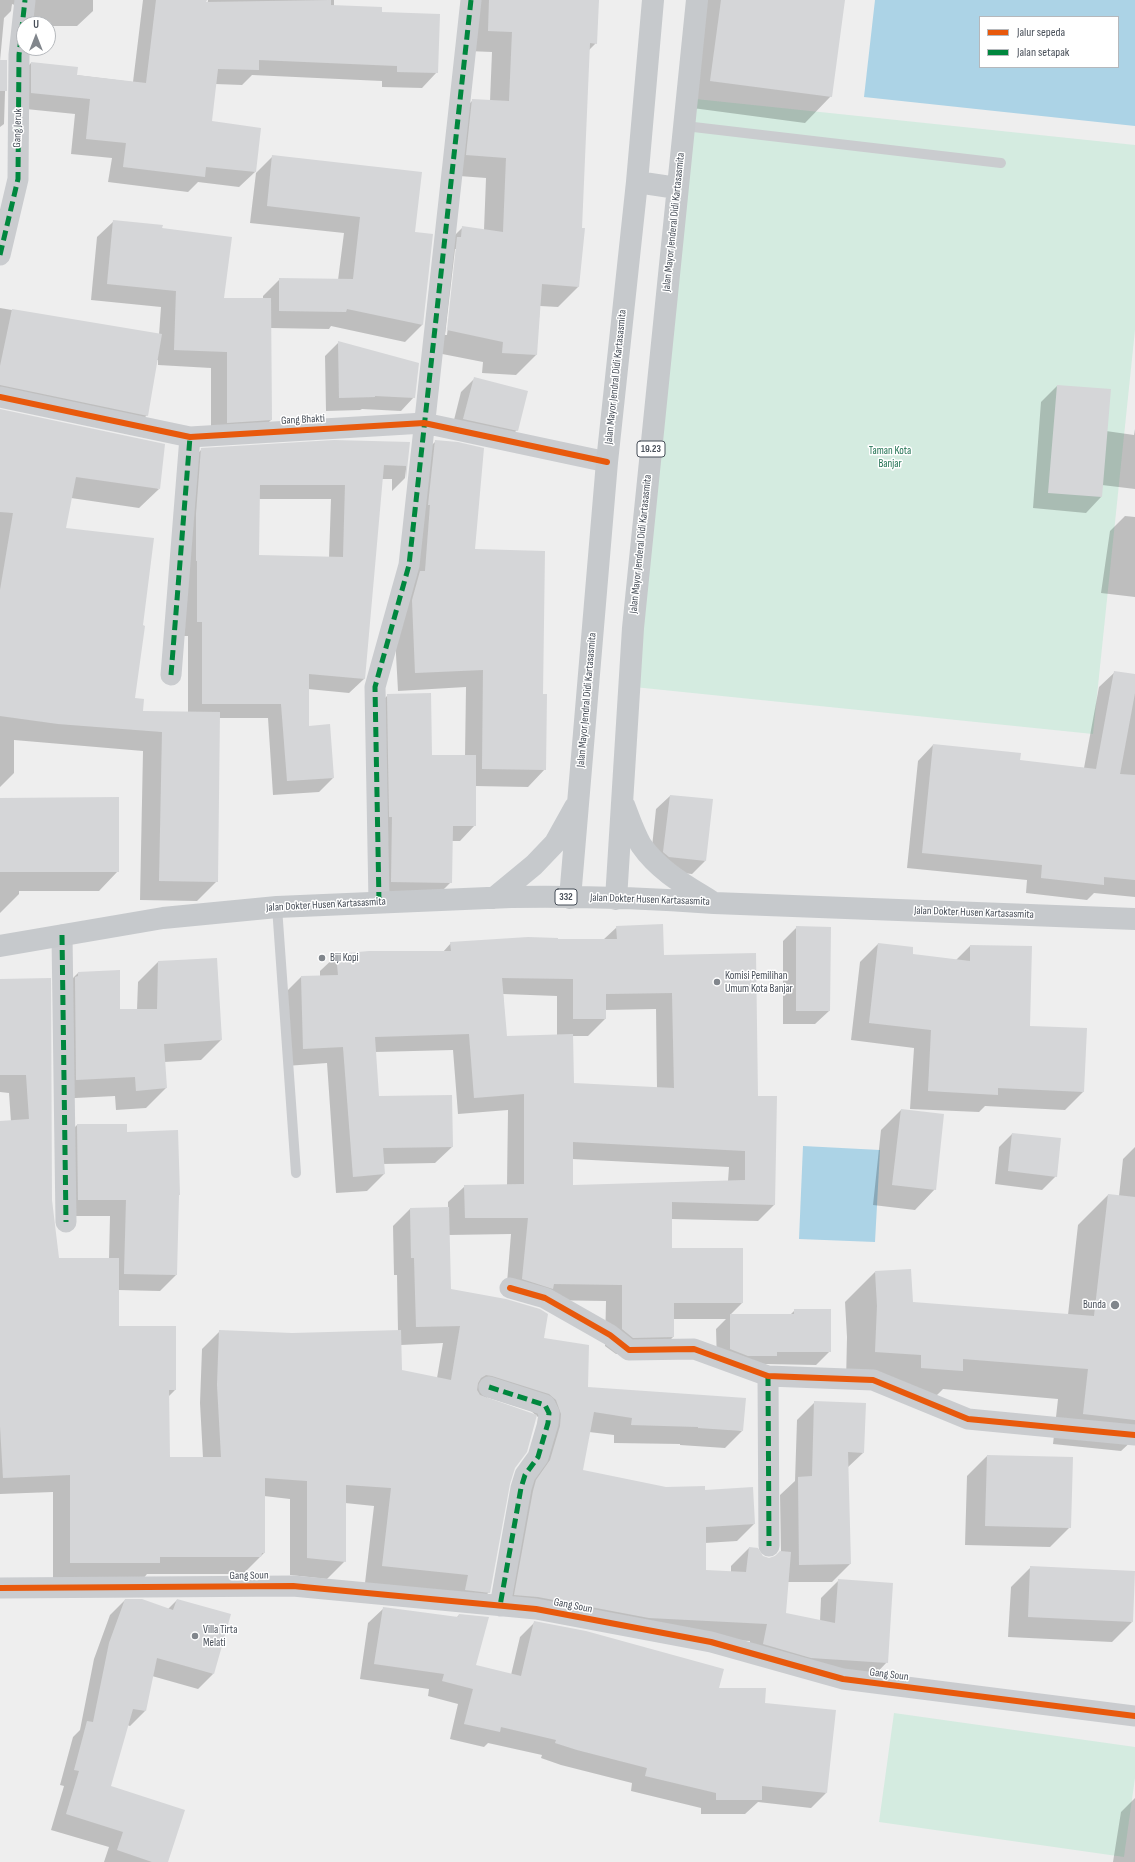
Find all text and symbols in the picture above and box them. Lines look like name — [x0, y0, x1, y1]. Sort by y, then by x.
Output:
north arrow — [16, 16, 56, 56]
legend — [979, 16, 1119, 68]
text: U — [33, 18, 39, 31]
text: Jalur sepeda — [1017, 25, 1065, 40]
text: Jalan setapak — [1017, 45, 1069, 60]
street label: Gang Jeruk — [11, 108, 25, 148]
street label: Jalan Mayor Jenderal Didi Kartasasmita — [660, 152, 688, 292]
street label: Jalan Mayor Jendral Didi Kartasasmita — [602, 309, 630, 445]
street label: Gang Bhakti — [281, 412, 325, 428]
road number: 19.23 — [637, 441, 665, 457]
park label: Taman Kota Banjar — [869, 444, 911, 470]
street label: Jalan Mayor Jenderal Didi Kartasasmita — [627, 474, 655, 614]
street label: Jalan Mayor Jendral Didi Kartasasmita — [575, 632, 599, 768]
road number: 332 — [555, 889, 577, 905]
street label: Jalan Dokter Husen Kartasasmita — [590, 891, 710, 909]
street label: Jalan Dokter Husen Kartasasmita — [266, 895, 386, 915]
street label: Jalan Dokter Husen Kartasasmita — [914, 904, 1034, 922]
place label: Biji Kopi — [330, 951, 359, 965]
marker: Biji Kopi — [317, 953, 327, 963]
place label: Komisi Pemilihan Umum Kota Banjar — [725, 969, 793, 995]
marker: Komisi Pemilihan Umum Kota Banjar — [712, 977, 722, 987]
place label: Bunda — [1083, 1298, 1106, 1312]
marker: Bunda — [1109, 1299, 1121, 1311]
street label: Gang Soun — [229, 1569, 269, 1583]
street label: Gang Soun — [553, 1596, 593, 1616]
place label: Villa Tirta Melati — [203, 1623, 237, 1649]
marker: Villa Tirta Melati — [190, 1631, 200, 1641]
street label: Gang Soun — [869, 1666, 909, 1684]

